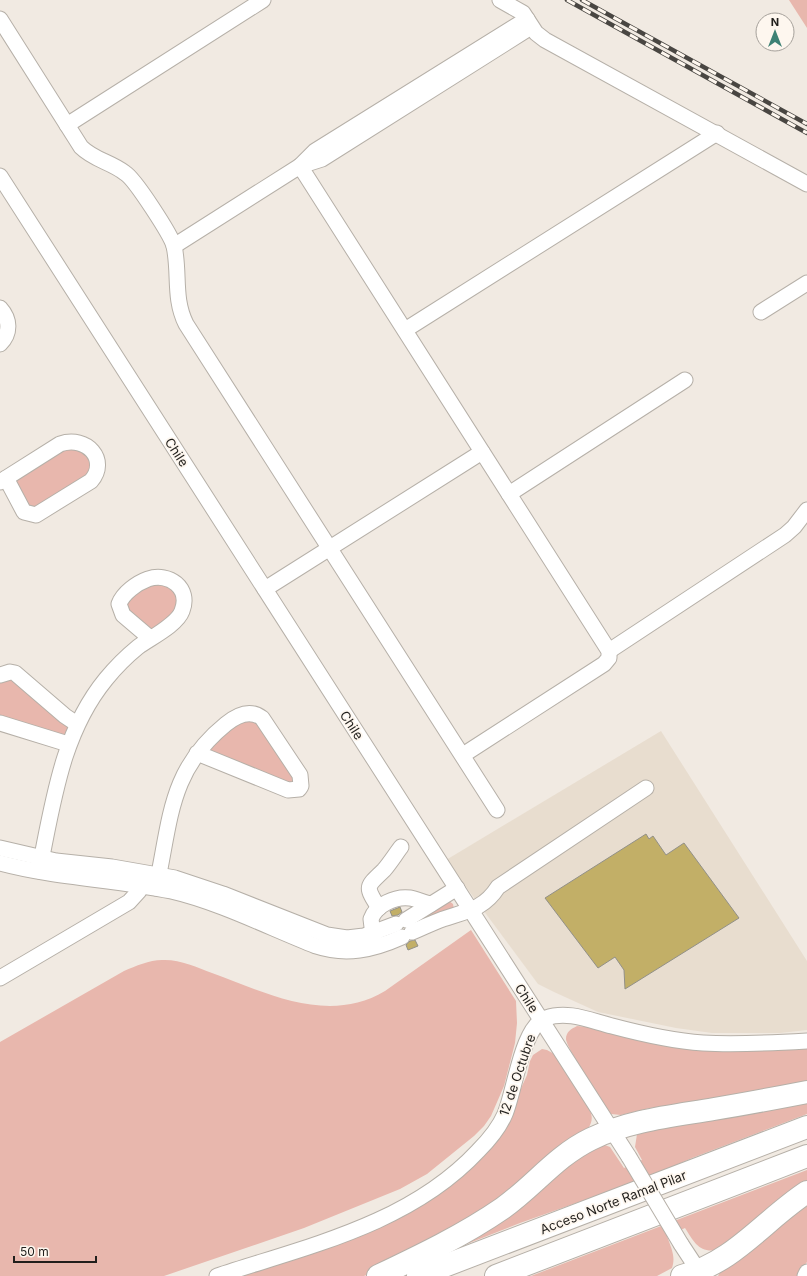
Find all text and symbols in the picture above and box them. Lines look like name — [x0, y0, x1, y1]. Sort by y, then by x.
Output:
north arrow — [755, 12, 795, 52]
text: N — [771, 15, 779, 29]
street label: Chile — [162, 435, 192, 469]
street label: Chile — [337, 708, 367, 742]
street label: Chile — [512, 981, 542, 1015]
street label: 12 de Octubre — [496, 1032, 538, 1118]
street label: Acceso Norte Ramal Pilar — [537, 1167, 689, 1237]
scale bar — [14, 1238, 96, 1264]
text: 50 m — [20, 1244, 49, 1259]

